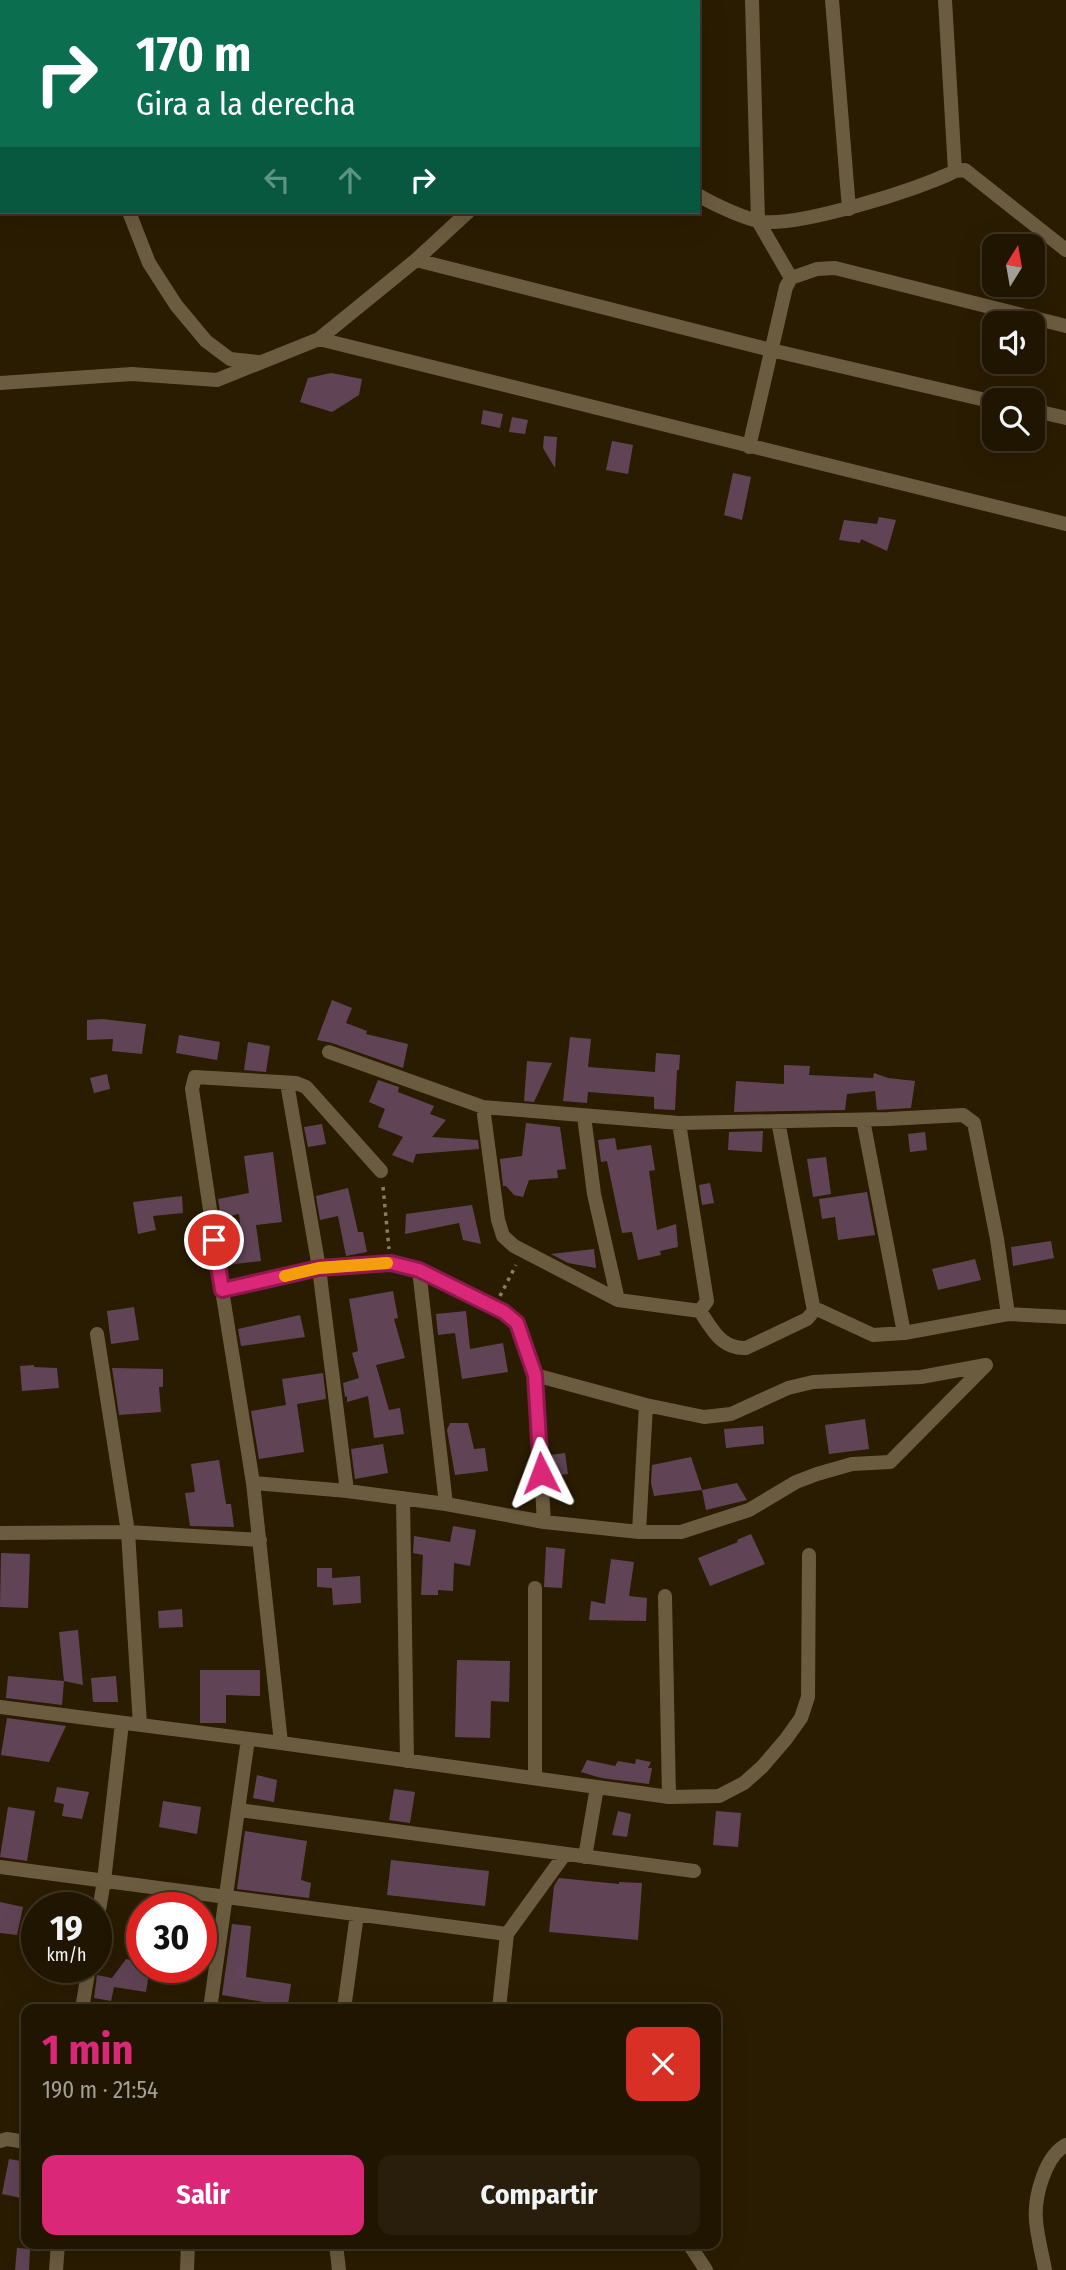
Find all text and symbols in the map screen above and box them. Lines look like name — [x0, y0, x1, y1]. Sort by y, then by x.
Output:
text: 170 m — [136, 25, 252, 84]
icon: right — [21, 28, 112, 119]
text: Gira a la derecha — [136, 85, 356, 123]
icon: left — [258, 161, 296, 199]
icon: ahead — [331, 161, 369, 199]
icon: right — [404, 161, 442, 199]
north arrow — [982, 234, 1045, 298]
map controls — [982, 234, 1045, 451]
button: sound — [982, 311, 1045, 374]
button: search — [982, 388, 1045, 451]
pin — [184, 1210, 244, 1270]
icon: arrive — [195, 1221, 233, 1259]
position arrow — [504, 1436, 578, 1510]
speed limit sign: 30 — [126, 1892, 217, 1983]
text: 19 — [50, 1907, 83, 1949]
text: km/h — [46, 1944, 87, 1966]
text: 1 min — [42, 2025, 133, 2075]
button: close — [626, 2027, 700, 2101]
text: 190 m · 21:54 — [42, 2076, 158, 2104]
button: Salir — [42, 2155, 364, 2235]
button: Compartir — [378, 2155, 700, 2235]

